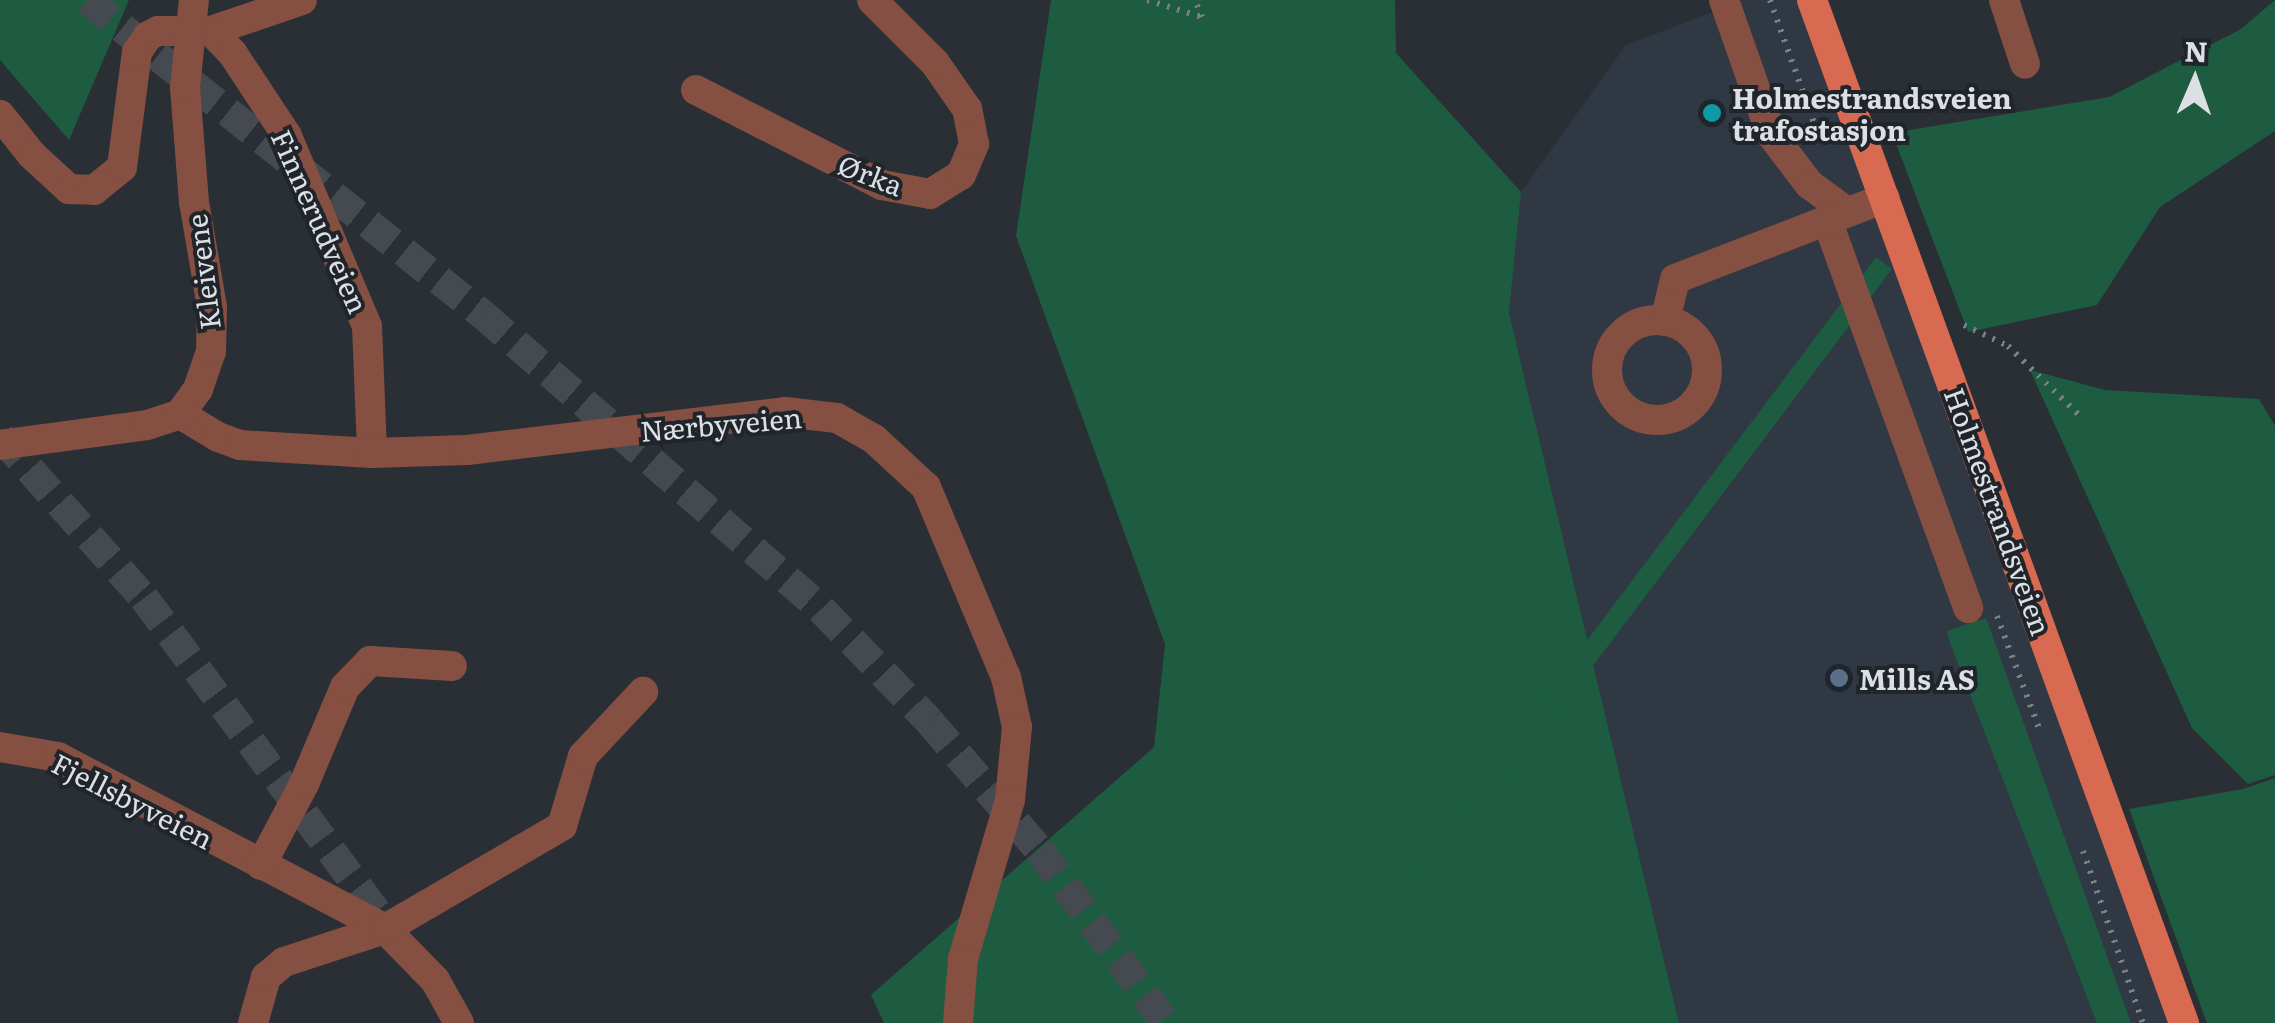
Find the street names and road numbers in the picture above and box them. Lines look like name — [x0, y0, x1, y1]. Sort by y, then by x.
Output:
street label: Finnerudveien — [266, 124, 376, 318]
street label: Ørka — [834, 146, 908, 202]
street label: Kleivene — [178, 212, 226, 332]
street label: Holmestrandsveien — [1939, 383, 2059, 639]
street label: Nærbyveien — [639, 399, 803, 447]
street label: Fjellsbyveien — [47, 745, 219, 855]

